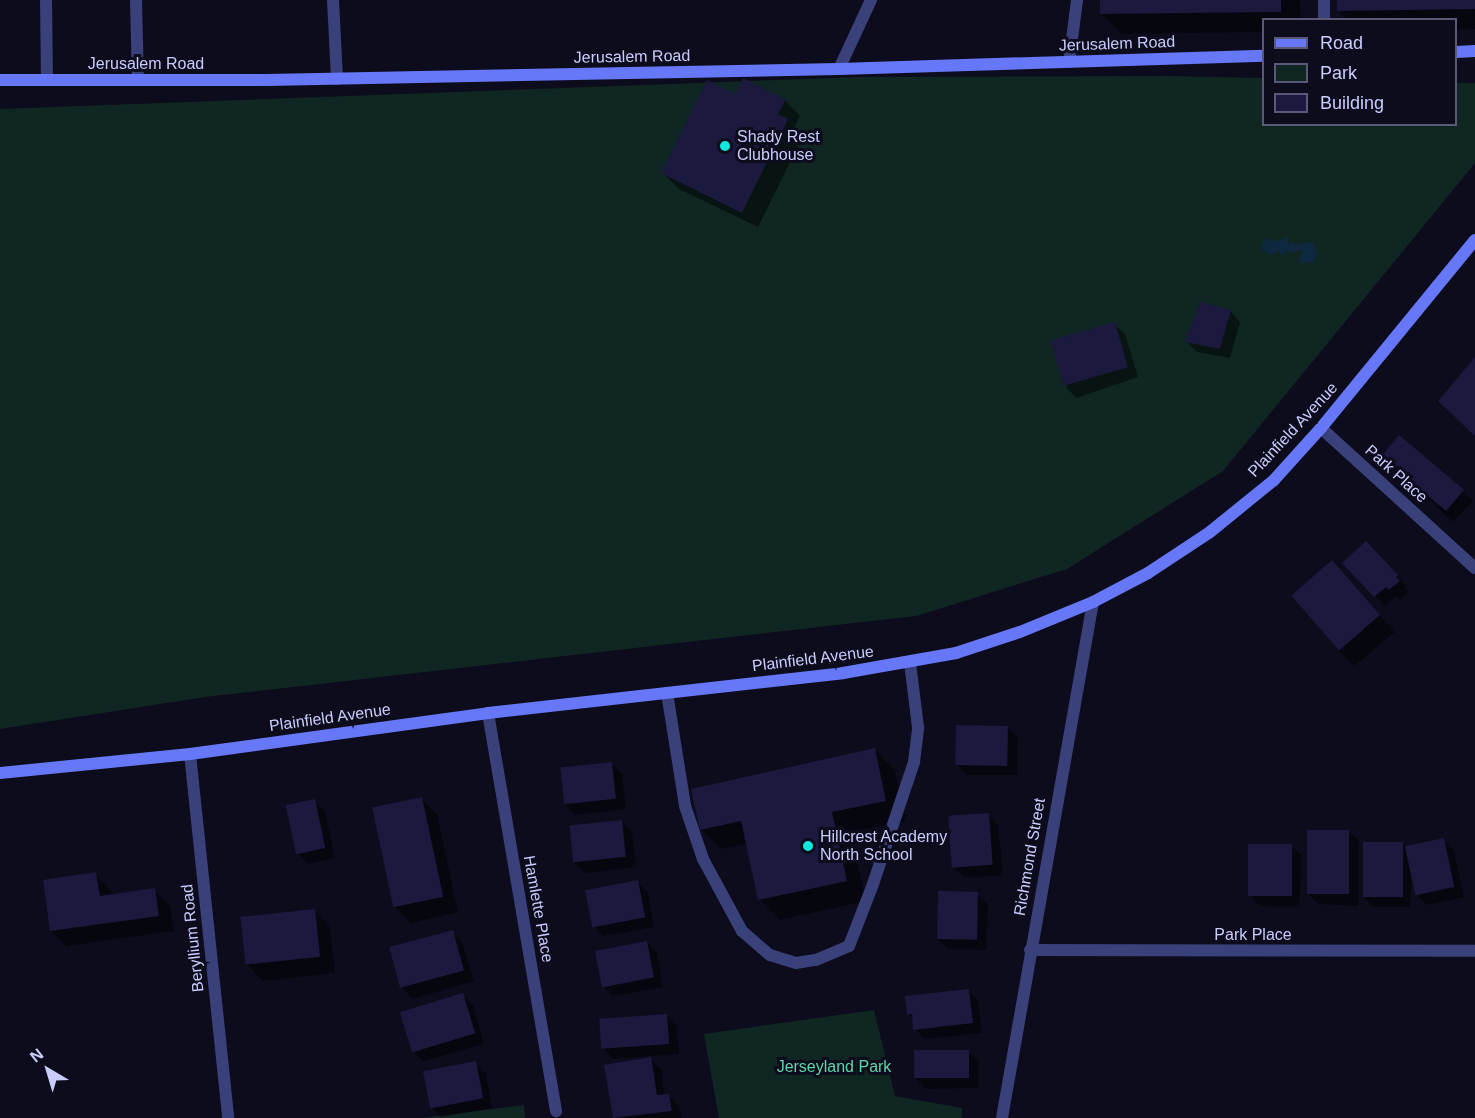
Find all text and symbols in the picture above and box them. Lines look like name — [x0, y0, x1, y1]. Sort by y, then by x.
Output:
legend — [1262, 18, 1457, 126]
street label: Jerusalem Road — [1058, 32, 1176, 56]
text: Road — [1320, 33, 1363, 53]
street label: Jerusalem Road — [574, 46, 690, 68]
street label: Jerusalem Road — [88, 54, 204, 74]
text: Park — [1320, 63, 1357, 83]
text: Building — [1320, 93, 1384, 113]
place label: Shady Rest Clubhouse — [737, 127, 820, 165]
marker: Shady Rest Clubhouse — [718, 139, 732, 153]
street label: Plainfield Avenue — [1244, 378, 1342, 482]
street label: Park Place — [1361, 441, 1431, 507]
street label: Plainfield Avenue — [751, 642, 875, 676]
street label: Plainfield Avenue — [268, 700, 392, 736]
street label: Richmond Street — [1010, 797, 1050, 917]
place label: Hillcrest Academy North School — [820, 827, 948, 865]
marker: Hillcrest Academy North School — [801, 839, 815, 853]
street label: Hamlette Place — [519, 854, 557, 964]
street label: Beryllium Road — [178, 883, 208, 993]
street label: Park Place — [1214, 925, 1292, 945]
north arrow — [18, 1040, 78, 1100]
text: N — [27, 1045, 46, 1066]
park label: Jerseyland Park — [777, 1057, 891, 1077]

